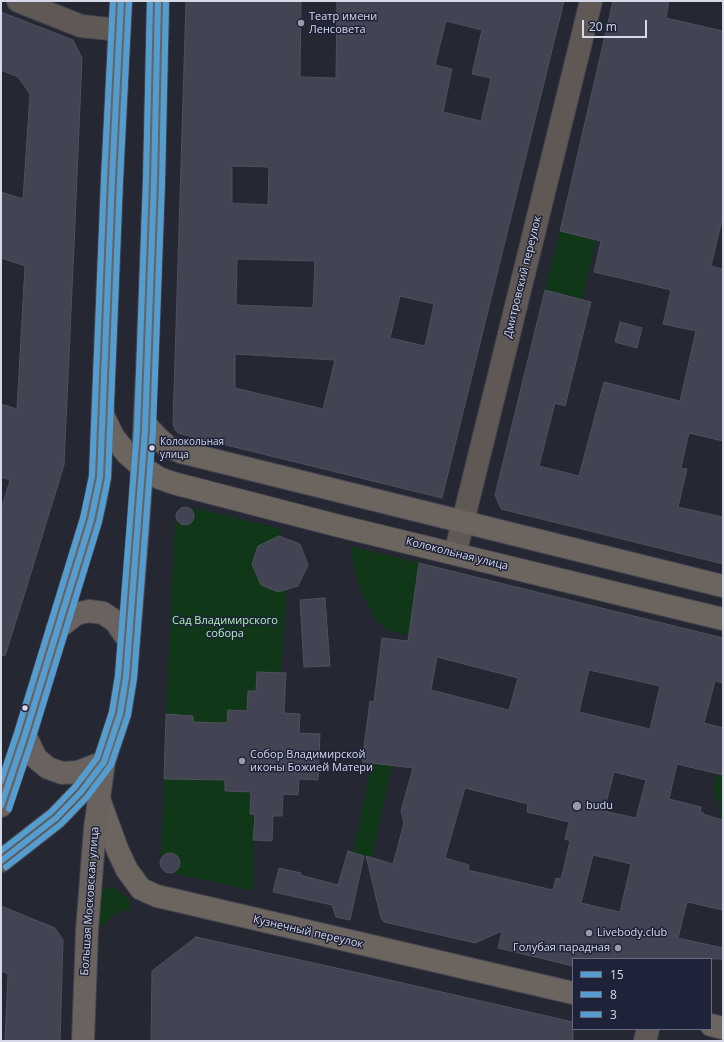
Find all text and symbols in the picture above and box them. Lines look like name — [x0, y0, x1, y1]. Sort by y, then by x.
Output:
place label: Театр имени Ленсовета — [309, 10, 377, 36]
scale bar — [584, 12, 649, 38]
marker: Театр имени Ленсовета — [296, 18, 306, 28]
text: 20 m — [589, 18, 617, 35]
street label: Дмитровский переулок — [501, 215, 545, 339]
place label: Колокольная улица — [160, 436, 224, 460]
marker: Колокольная улица — [147, 443, 157, 453]
street label: Колокольная улица — [404, 535, 510, 573]
park label: Сад Владимирского собора — [172, 614, 278, 640]
unlabelled marker — [20, 703, 30, 713]
place label: Собор Владимирской иконы Божией Матери — [250, 748, 373, 774]
marker: Собор Владимирской иконы Божией Матери — [237, 756, 247, 766]
place label: budu — [586, 799, 613, 813]
marker: budu — [571, 800, 583, 812]
street label: Большая Московская улица — [78, 826, 102, 976]
street label: Кузнечный переулок — [252, 913, 364, 951]
place label: Livebody.club — [597, 926, 667, 940]
marker: Livebody.club — [584, 928, 594, 938]
place label: Голубая парадная — [513, 941, 610, 955]
marker: Голубая парадная — [613, 943, 623, 953]
legend — [572, 958, 712, 1030]
text: 15 — [610, 966, 624, 983]
text: 8 — [610, 986, 617, 1003]
text: 3 — [610, 1006, 617, 1023]

